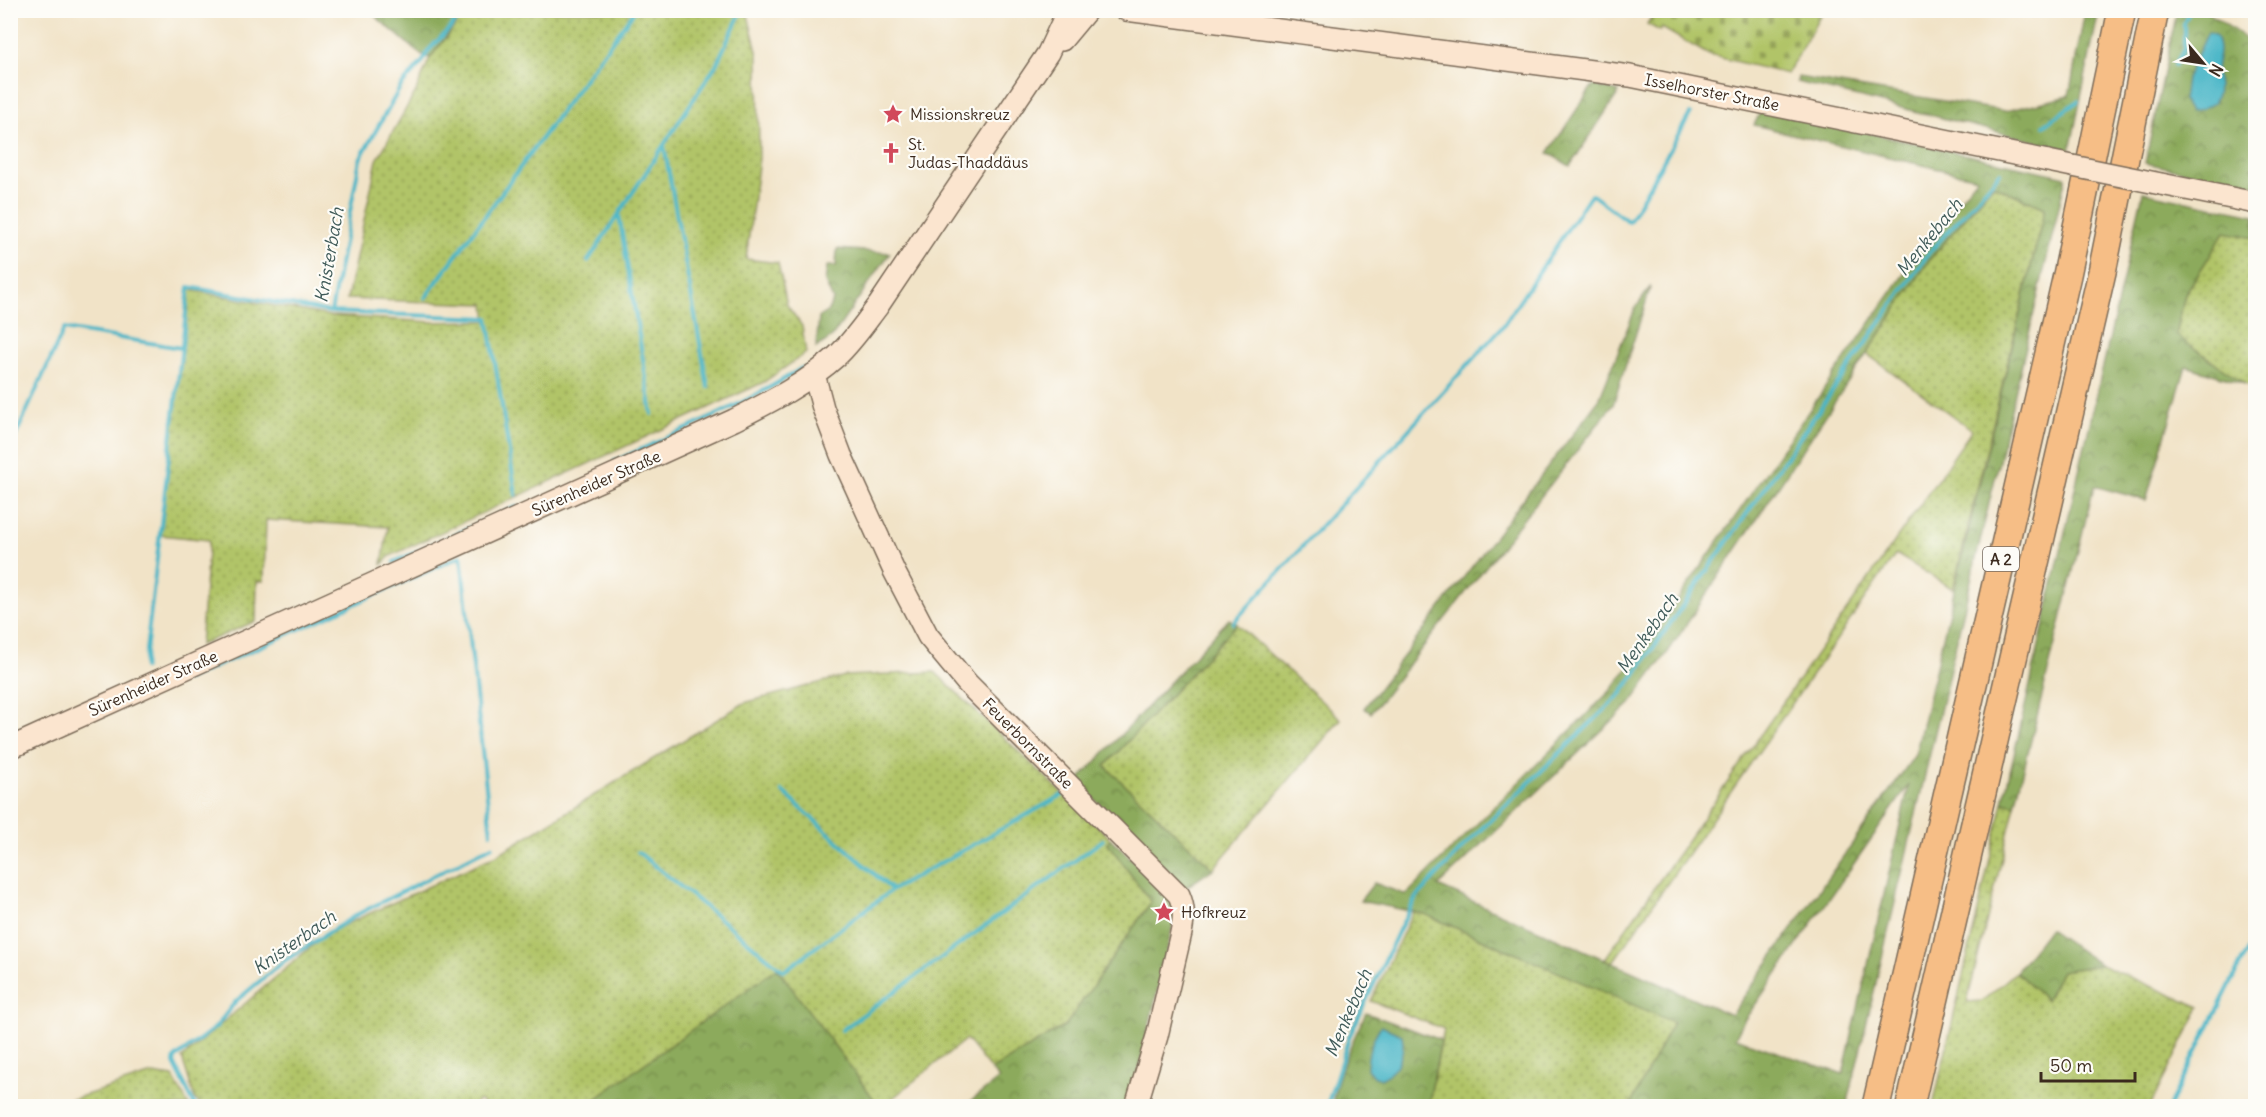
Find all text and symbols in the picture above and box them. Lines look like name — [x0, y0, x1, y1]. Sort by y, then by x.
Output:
north arrow — [2173, 33, 2233, 93]
text: N — [2205, 61, 2228, 80]
street label: Isselhorster Straße — [1643, 69, 1781, 115]
place icon: Missionskreuz — [881, 102, 905, 126]
place label: Missionskreuz — [910, 104, 1010, 124]
place label: St. Judas-Thaddäus — [908, 134, 1028, 172]
church icon: St. Judas-Thaddäus — [879, 141, 903, 165]
water label: Menkebach — [1891, 193, 1968, 280]
water label: Knisterbach — [309, 205, 349, 304]
street label: Sürenheider Straße — [529, 446, 663, 520]
road number: A 2 — [1983, 547, 2019, 571]
water label: Menkebach — [1611, 588, 1683, 678]
street label: Sürenheider Straße — [86, 646, 220, 720]
street label: Feuerbornstraße — [978, 693, 1078, 793]
place icon: Hofkreuz — [1152, 900, 1176, 924]
place label: Hofkreuz — [1181, 902, 1247, 922]
water label: Knisterbach — [248, 905, 341, 979]
water label: Menkebach — [1319, 965, 1377, 1060]
scale bar — [2041, 1045, 2136, 1083]
text: 50 m — [2050, 1054, 2092, 1077]

